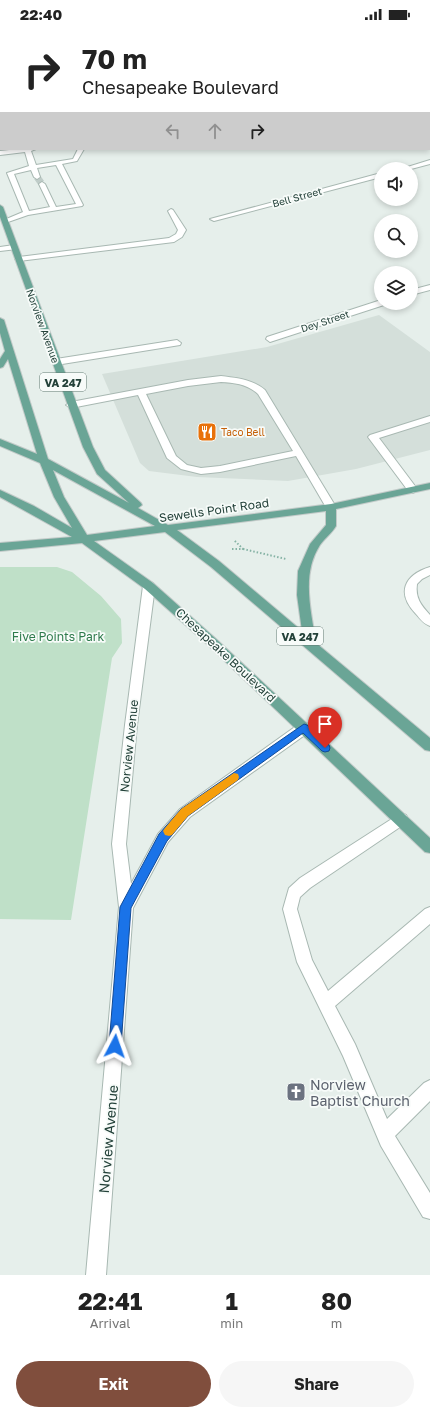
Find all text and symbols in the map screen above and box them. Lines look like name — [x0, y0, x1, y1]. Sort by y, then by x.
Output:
text: 22:40 — [20, 5, 62, 23]
text: 70 m — [82, 42, 147, 75]
icon: right — [16, 44, 68, 96]
text: Chesapeake Boulevard — [82, 76, 279, 98]
icon: left — [162, 120, 184, 142]
icon: ahead — [204, 120, 226, 142]
icon: right — [246, 120, 268, 142]
map controls — [374, 162, 418, 310]
button: sound — [374, 162, 418, 206]
street label: Bell Street — [271, 185, 323, 209]
button: search — [374, 214, 418, 258]
button: layers — [374, 266, 418, 310]
street label: Norview Avenue — [24, 287, 62, 365]
street label: Dey Street — [299, 308, 351, 334]
road number: VA 247 — [40, 373, 86, 391]
restaurant icon: Taco Bell — [196, 421, 218, 443]
place label: Taco Bell — [221, 426, 265, 438]
street label: Sewells Point Road — [158, 495, 270, 525]
street label: Chesapeake Boulevard — [173, 605, 279, 705]
road number: VA 247 — [277, 627, 323, 645]
park label: Five Points Park — [12, 629, 104, 644]
street label: Norview Avenue — [117, 699, 141, 793]
pin — [308, 707, 342, 748]
icon: arrive — [314, 713, 336, 735]
position arrow — [94, 1025, 136, 1067]
place label: Norview Baptist Church — [310, 1076, 410, 1109]
church icon: Norview Baptist Church — [285, 1081, 307, 1103]
street label: Norview Avenue — [95, 1084, 121, 1194]
text: 22:41 — [78, 1286, 142, 1315]
text: 1 — [225, 1286, 238, 1315]
text: 80 — [321, 1286, 352, 1315]
text: Arrival — [90, 1315, 130, 1331]
text: min — [220, 1315, 243, 1331]
text: m — [331, 1315, 342, 1331]
button: Exit — [16, 1361, 211, 1407]
button: Share — [219, 1361, 414, 1407]

